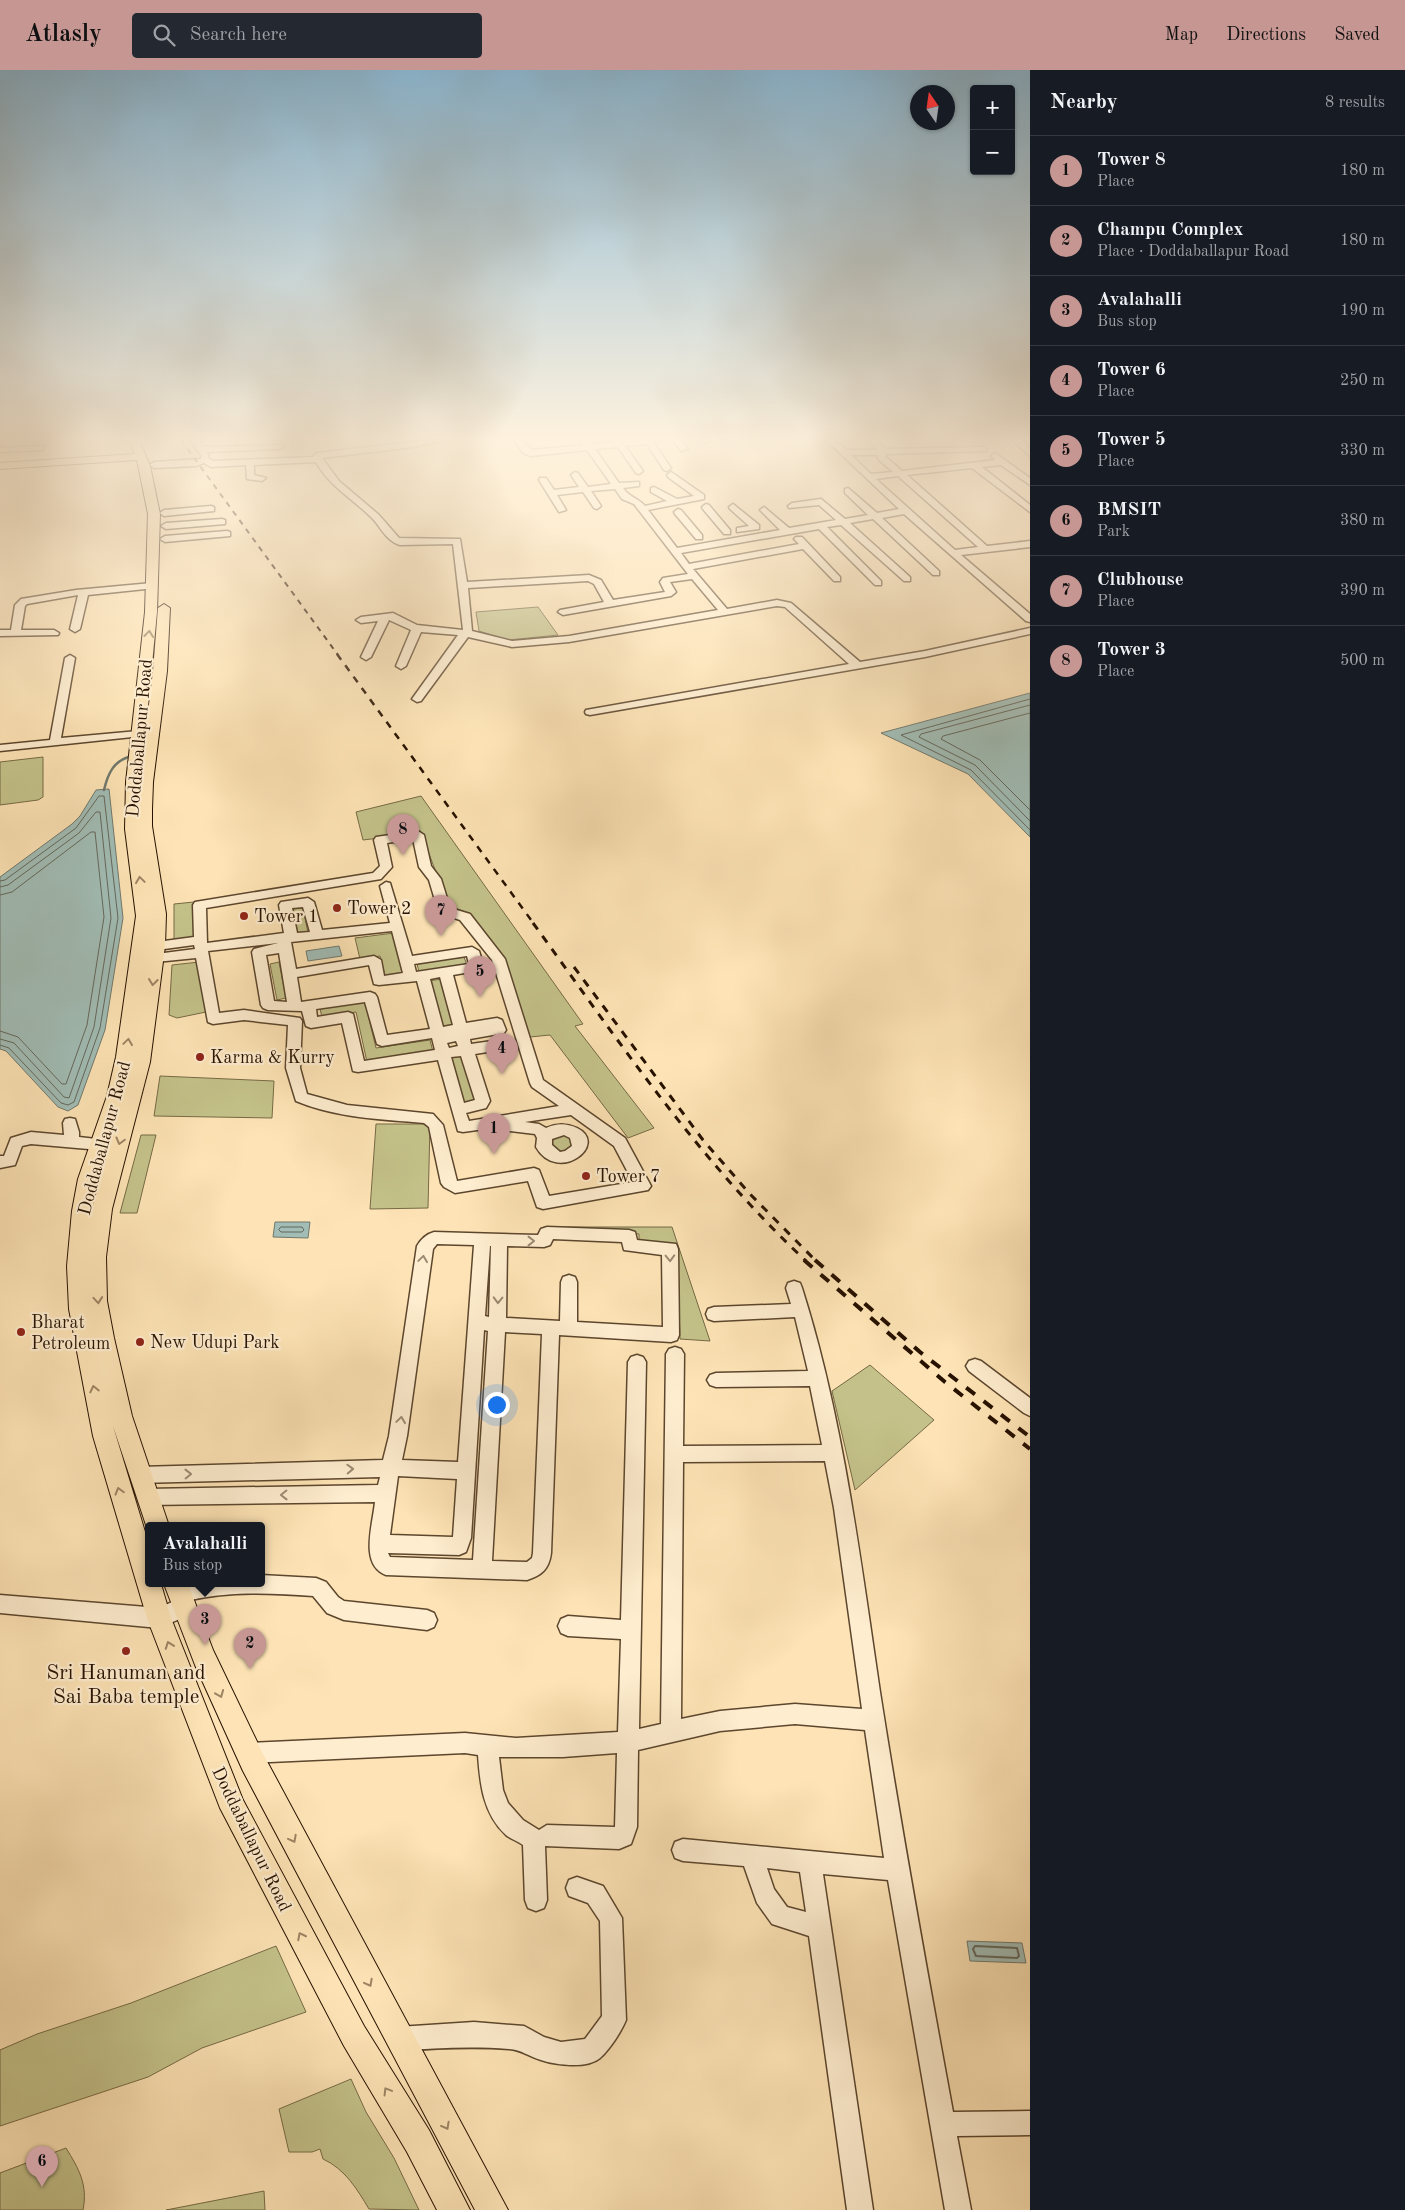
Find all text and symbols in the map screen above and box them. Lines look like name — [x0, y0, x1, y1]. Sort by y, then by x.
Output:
search box — [132, 13, 482, 58]
icon: search — [150, 21, 178, 49]
text: Atlasly — [25, 23, 102, 47]
text: Search here — [190, 26, 287, 45]
text: Map — [1165, 26, 1198, 44]
text: Directions — [1226, 26, 1306, 44]
text: Saved — [1334, 26, 1380, 44]
north arrow — [910, 85, 955, 130]
map controls — [970, 85, 1015, 175]
button: + — [970, 85, 1015, 130]
text: Nearby — [1050, 92, 1118, 113]
text: 8 results — [1325, 95, 1385, 111]
button: − — [970, 130, 1015, 175]
text: Tower 8 — [1097, 151, 1166, 170]
text: 1 — [1061, 163, 1071, 179]
text: 180 m — [1340, 163, 1385, 179]
text: Place — [1097, 174, 1134, 190]
text: Champu Complex — [1097, 221, 1244, 240]
text: 2 — [1061, 233, 1071, 249]
text: 180 m — [1340, 233, 1385, 249]
text: Place · Doddaballapur Road — [1097, 244, 1289, 260]
text: Avalahalli — [1097, 291, 1182, 310]
text: 3 — [1061, 303, 1071, 319]
text: 190 m — [1340, 303, 1385, 319]
text: Bus stop — [1097, 314, 1157, 330]
text: Tower 6 — [1097, 361, 1166, 380]
text: 4 — [1061, 373, 1071, 389]
text: 250 m — [1340, 373, 1385, 389]
text: Place — [1097, 384, 1134, 400]
text: Tower 5 — [1097, 431, 1166, 450]
text: 5 — [1061, 443, 1071, 459]
text: 330 m — [1340, 443, 1385, 459]
text: Place — [1097, 454, 1134, 470]
text: BMSIT — [1097, 501, 1161, 520]
text: 6 — [1061, 513, 1071, 529]
text: 380 m — [1340, 513, 1385, 529]
text: Park — [1097, 524, 1130, 540]
text: Clubhouse — [1097, 571, 1184, 590]
text: 7 — [1061, 583, 1071, 599]
text: 390 m — [1340, 583, 1385, 599]
text: Place — [1097, 594, 1134, 610]
one-way arrow — [143, 630, 154, 638]
text: Tower 3 — [1097, 641, 1166, 660]
text: 8 — [1061, 653, 1071, 669]
text: 500 m — [1340, 653, 1385, 669]
street label: Doddaballapur Road — [124, 658, 156, 818]
text: Place — [1097, 664, 1134, 680]
pin: 8 — [387, 814, 419, 855]
one-way arrow — [135, 876, 146, 884]
pin: 7 — [425, 895, 457, 936]
place label: Tower 2 — [347, 900, 412, 918]
marker: Tower 2 — [331, 902, 343, 914]
place label: Tower 1 — [254, 908, 319, 926]
marker: Tower 1 — [238, 910, 250, 922]
pin: 5 — [464, 956, 496, 997]
one-way arrow — [148, 978, 159, 986]
pin: 4 — [486, 1033, 518, 1074]
one-way arrow — [122, 1037, 132, 1046]
place label: Karma & Kurry — [210, 1049, 335, 1067]
marker: Karma & Kurry — [194, 1051, 206, 1063]
street label: Doddaballapur Road — [76, 1059, 134, 1217]
pin: 1 — [478, 1113, 510, 1154]
one-way arrow — [116, 1136, 126, 1144]
place label: Tower 7 — [596, 1168, 661, 1186]
marker: Tower 7 — [580, 1170, 592, 1182]
one-way arrow — [528, 1236, 535, 1246]
one-way arrow — [665, 1254, 676, 1262]
one-way arrow — [417, 1255, 428, 1263]
one-way arrow — [492, 1296, 503, 1304]
one-way arrow — [92, 1297, 103, 1305]
place label: Bharat Petroleum — [31, 1314, 110, 1353]
marker: Bharat Petroleum — [15, 1326, 27, 1338]
place label: New Udupi Park — [150, 1334, 280, 1352]
marker: New Udupi Park — [134, 1336, 146, 1348]
one-way arrow — [89, 1384, 100, 1393]
your location — [484, 1392, 510, 1418]
one-way arrow — [395, 1416, 405, 1424]
one-way arrow — [346, 1464, 354, 1474]
one-way arrow — [184, 1468, 192, 1479]
one-way arrow — [115, 1487, 125, 1495]
one-way arrow — [280, 1490, 288, 1500]
popup — [145, 1522, 265, 1587]
text: Avalahalli — [163, 1535, 247, 1554]
text: Bus stop — [163, 1558, 222, 1574]
pin: 3 — [189, 1604, 221, 1645]
pin: 2 — [234, 1628, 266, 1669]
one-way arrow — [165, 1641, 175, 1650]
marker: Sri Hanuman and Sai Baba temple — [120, 1645, 132, 1657]
place label: Sri Hanuman and Sai Baba temple — [46, 1663, 206, 1708]
one-way arrow — [213, 1689, 224, 1698]
street label: Doddaballapur Road — [208, 1764, 294, 1915]
one-way arrow — [287, 1834, 297, 1843]
one-way arrow — [297, 1933, 307, 1942]
one-way arrow — [363, 1978, 373, 1987]
one-way arrow — [384, 2088, 394, 2097]
one-way arrow — [440, 2120, 450, 2129]
pin: 6 — [26, 2146, 58, 2187]

